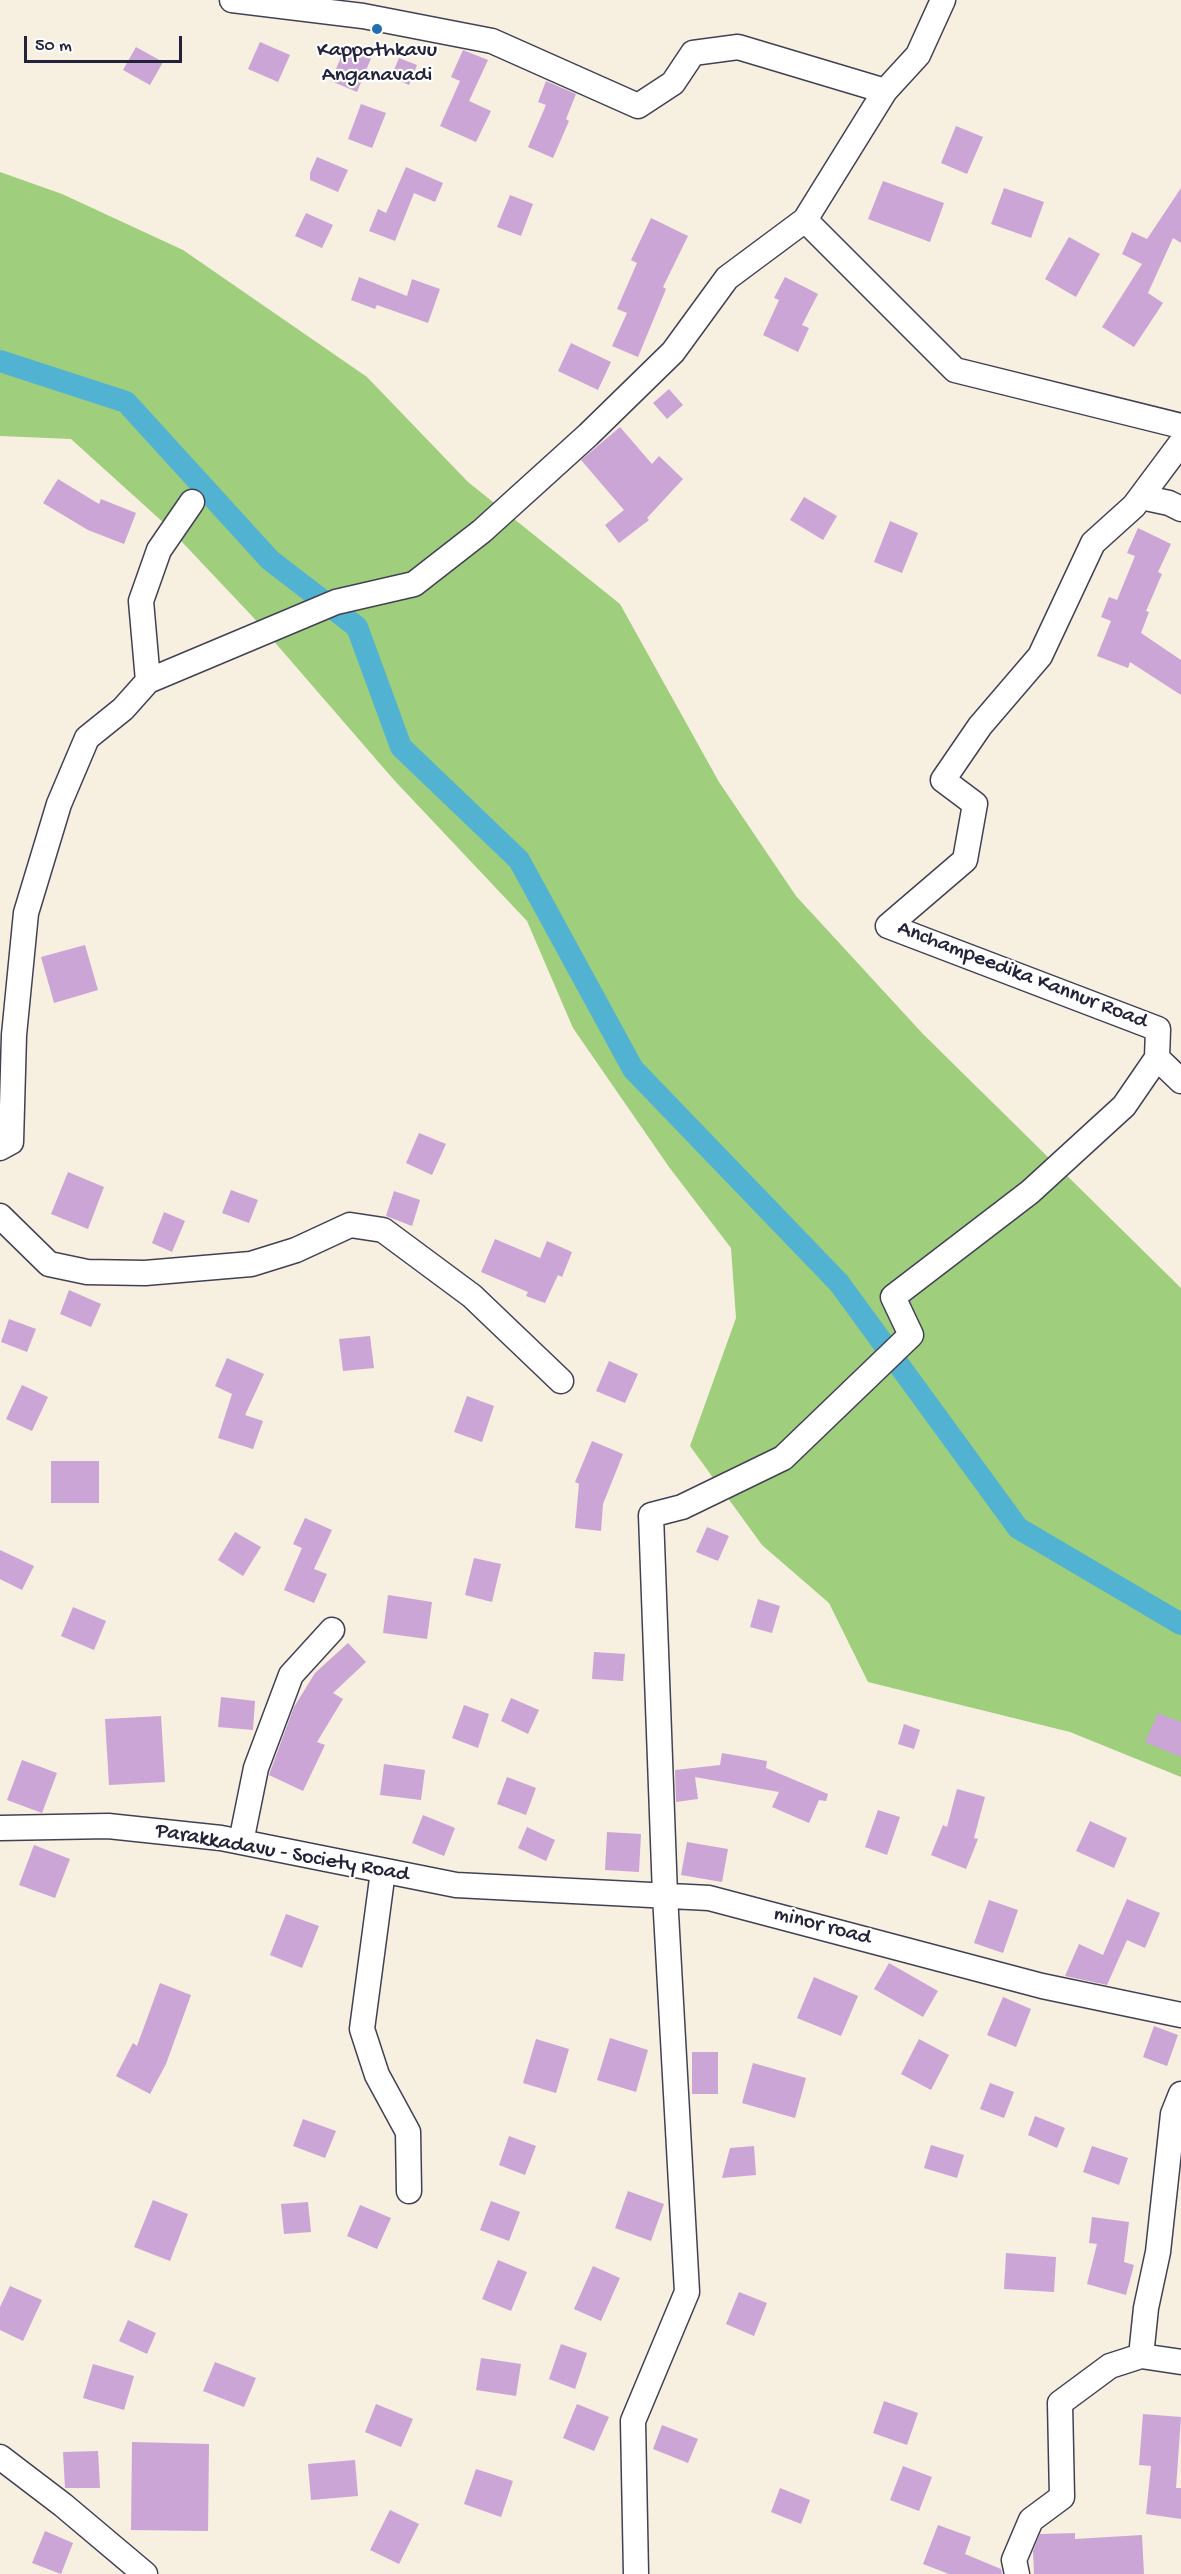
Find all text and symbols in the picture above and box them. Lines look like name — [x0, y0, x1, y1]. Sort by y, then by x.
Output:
marker: Kappothkavu Anganavadi — [370, 22, 384, 36]
scale bar — [27, 24, 184, 62]
text: 50 m — [35, 36, 72, 57]
place label: Kappothkavu Anganavadi — [317, 39, 437, 90]
street label: Anchampeedika Kannur Road — [893, 916, 1151, 1036]
street label: Parakkadavu - Society Road — [153, 1819, 411, 1889]
street label: minor road — [770, 1901, 874, 1953]

